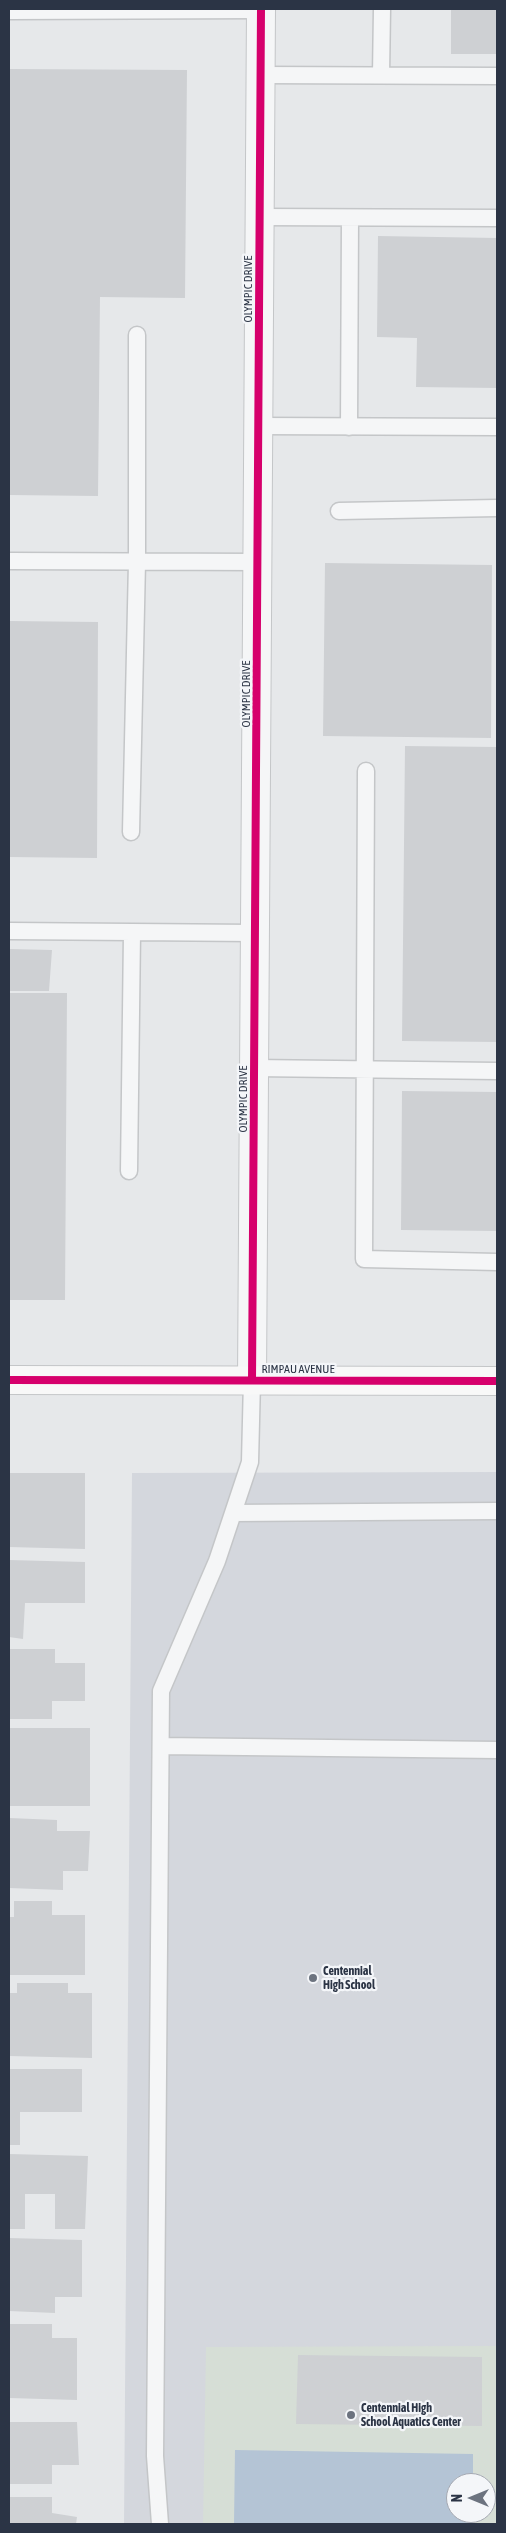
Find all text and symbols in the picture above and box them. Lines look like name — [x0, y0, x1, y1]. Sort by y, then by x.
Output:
street label: OLYMPIC DRIVE — [241, 256, 255, 322]
street label: OLYMPIC DRIVE — [239, 661, 253, 727]
street label: OLYMPIC DRIVE — [236, 1066, 250, 1132]
street label: RIMPAU AVENUE — [261, 1362, 335, 1376]
place label: Centennial High School — [323, 1964, 375, 1992]
marker: Centennial High School — [307, 1972, 319, 1984]
place label: Centennial High School Aquatics Center — [361, 2401, 461, 2429]
marker: Centennial High School Aquatics Center — [345, 2409, 357, 2421]
north arrow — [446, 2473, 496, 2523]
text: N — [449, 2494, 465, 2502]

